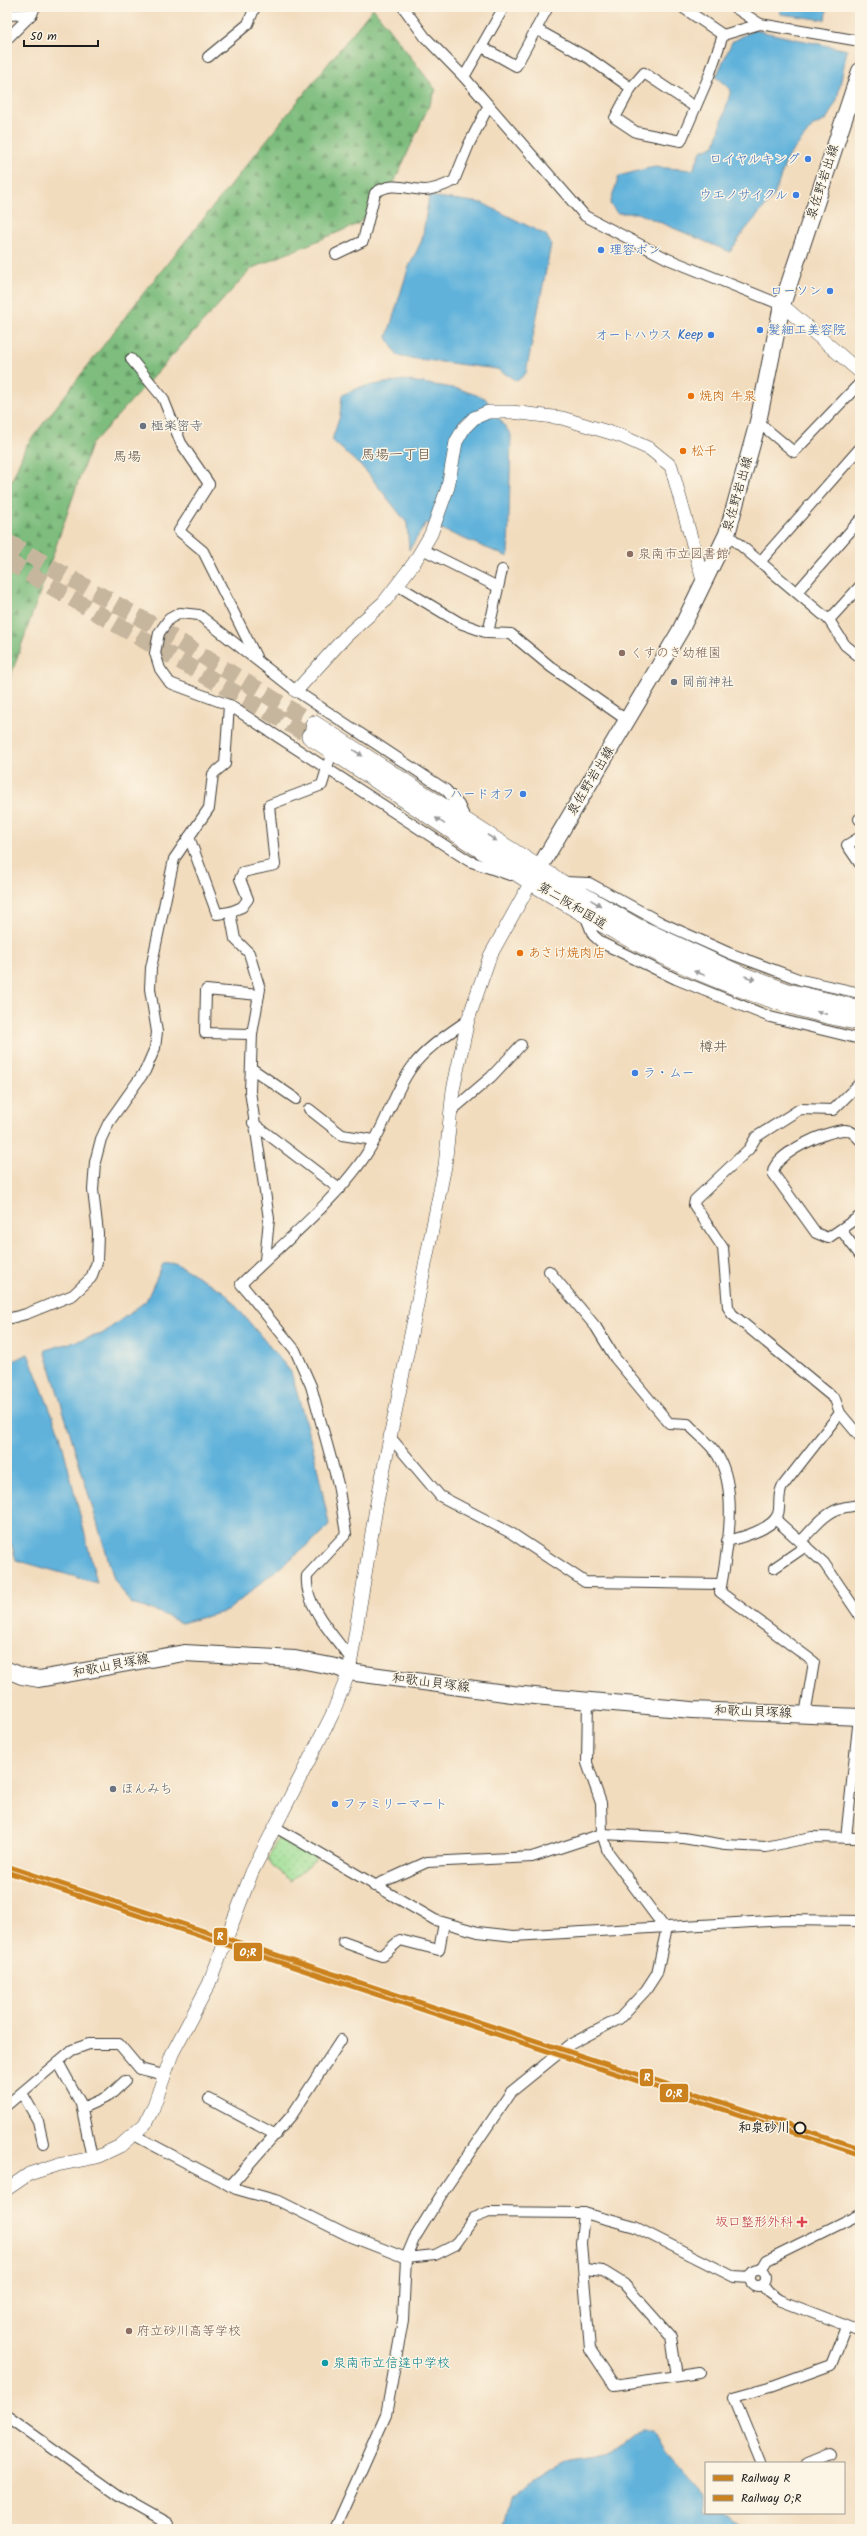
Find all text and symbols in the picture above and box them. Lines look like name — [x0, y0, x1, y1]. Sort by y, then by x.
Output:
scale bar — [24, 22, 98, 48]
text: 50 m — [30, 27, 57, 46]
street label: 泉佐野岩出線 — [801, 141, 845, 222]
place label: ロイヤルキング — [709, 149, 800, 170]
marker: ロイヤルキング — [803, 154, 813, 164]
place label: ウエノサイクル — [699, 185, 788, 206]
marker: ウエノサイクル — [791, 190, 801, 200]
place label: 理容ボン — [609, 240, 661, 261]
marker: 理容ボン — [596, 245, 606, 255]
place label: ローソン — [770, 281, 822, 302]
marker: ローソン — [825, 286, 835, 296]
place label: 髪細工美容院 — [768, 320, 846, 341]
place label: オートハウス Keep — [595, 325, 704, 346]
marker: 髪細工美容院 — [755, 325, 765, 335]
marker: オートハウス Keep — [706, 330, 716, 340]
place label: 焼肉 牛泉 — [699, 386, 756, 407]
marker: 焼肉 牛泉 — [686, 391, 696, 401]
place label: 極楽密寺 — [151, 416, 203, 437]
marker: 極楽密寺 — [138, 421, 148, 431]
place label: 松千 — [691, 441, 717, 462]
district label: 馬場一丁目 — [361, 444, 431, 466]
district label: 馬場 — [113, 446, 141, 468]
marker: 松千 — [678, 446, 688, 456]
street label: 泉佐野岩出線 — [717, 453, 759, 534]
place label: 泉南市立図書館 — [638, 544, 729, 565]
marker: 泉南市立図書館 — [625, 549, 635, 559]
place label: くすのき幼稚園 — [630, 643, 721, 664]
marker: くすのき幼稚園 — [617, 648, 627, 658]
place label: 岡前神社 — [682, 672, 734, 693]
marker: 岡前神社 — [669, 677, 679, 687]
street label: 泉佐野岩出線 — [562, 741, 621, 820]
one-way arrow — [352, 749, 364, 756]
place label: ハードオフ — [450, 784, 515, 805]
marker: ハードオフ — [518, 789, 528, 799]
one-way arrow — [435, 818, 446, 825]
one-way arrow — [486, 834, 497, 841]
street label: 第二阪和国道 — [533, 877, 611, 935]
one-way arrow — [590, 899, 602, 906]
place label: あさけ焼肉店 — [528, 943, 605, 964]
marker: あさけ焼肉店 — [515, 948, 525, 958]
one-way arrow — [692, 969, 704, 975]
one-way arrow — [744, 976, 756, 982]
one-way arrow — [816, 1010, 828, 1016]
district label: 樽井 — [699, 1036, 727, 1058]
place label: ラ・ムー — [643, 1063, 694, 1084]
marker: ラ・ムー — [630, 1068, 640, 1078]
street label: 和歌山貝塚線 — [71, 1648, 152, 1684]
street label: 和歌山貝塚線 — [391, 1668, 472, 1698]
street label: 和歌山貝塚線 — [714, 1700, 793, 1724]
place label: ほんみち — [121, 1779, 172, 1800]
marker: ほんみち — [108, 1784, 118, 1794]
place label: ファミリーマート — [343, 1794, 447, 1815]
marker: ファミリーマート — [330, 1799, 340, 1809]
line badge: R — [213, 1927, 228, 1946]
text: R — [217, 1928, 224, 1946]
line badge: O;R — [233, 1942, 263, 1962]
text: O;R — [240, 1944, 257, 1962]
line badge: R — [639, 2068, 654, 2087]
text: R — [644, 2069, 651, 2087]
line badge: O;R — [659, 2083, 689, 2103]
text: O;R — [666, 2085, 683, 2103]
place label: 和泉砂川 — [738, 2118, 790, 2139]
marker: 和泉砂川 — [793, 2121, 807, 2135]
place label: 坂口整形外科 — [715, 2212, 793, 2233]
marker: 坂口整形外科 — [796, 2216, 808, 2228]
place label: 府立砂川高等学校 — [137, 2321, 241, 2342]
marker: 府立砂川高等学校 — [124, 2326, 134, 2336]
place label: 泉南市立信達中学校 — [333, 2353, 450, 2374]
marker: 泉南市立信達中学校 — [320, 2358, 330, 2368]
legend — [705, 2462, 845, 2514]
text: Railway R — [741, 2469, 791, 2488]
text: Railway O;R — [741, 2489, 802, 2508]

